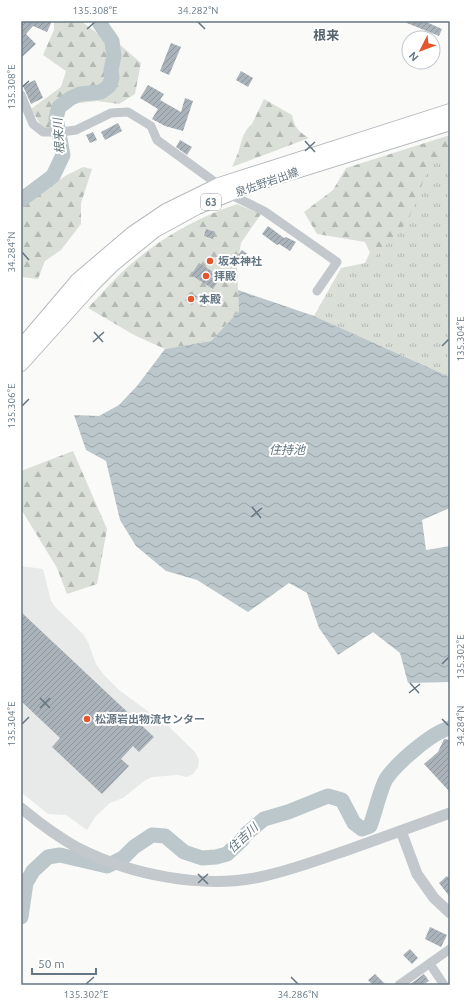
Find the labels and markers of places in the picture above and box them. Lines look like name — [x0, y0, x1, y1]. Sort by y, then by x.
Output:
place label: 坂本神社 — [218, 255, 262, 267]
marker: 坂本神社 — [205, 256, 215, 266]
place label: 拝殿 — [214, 270, 236, 282]
marker: 拝殿 — [201, 271, 211, 281]
place label: 本殿 — [199, 293, 221, 305]
marker: 本殿 — [186, 294, 196, 304]
place label: 松源岩出物流センター — [95, 713, 205, 725]
marker: 松源岩出物流センター — [82, 714, 92, 724]

